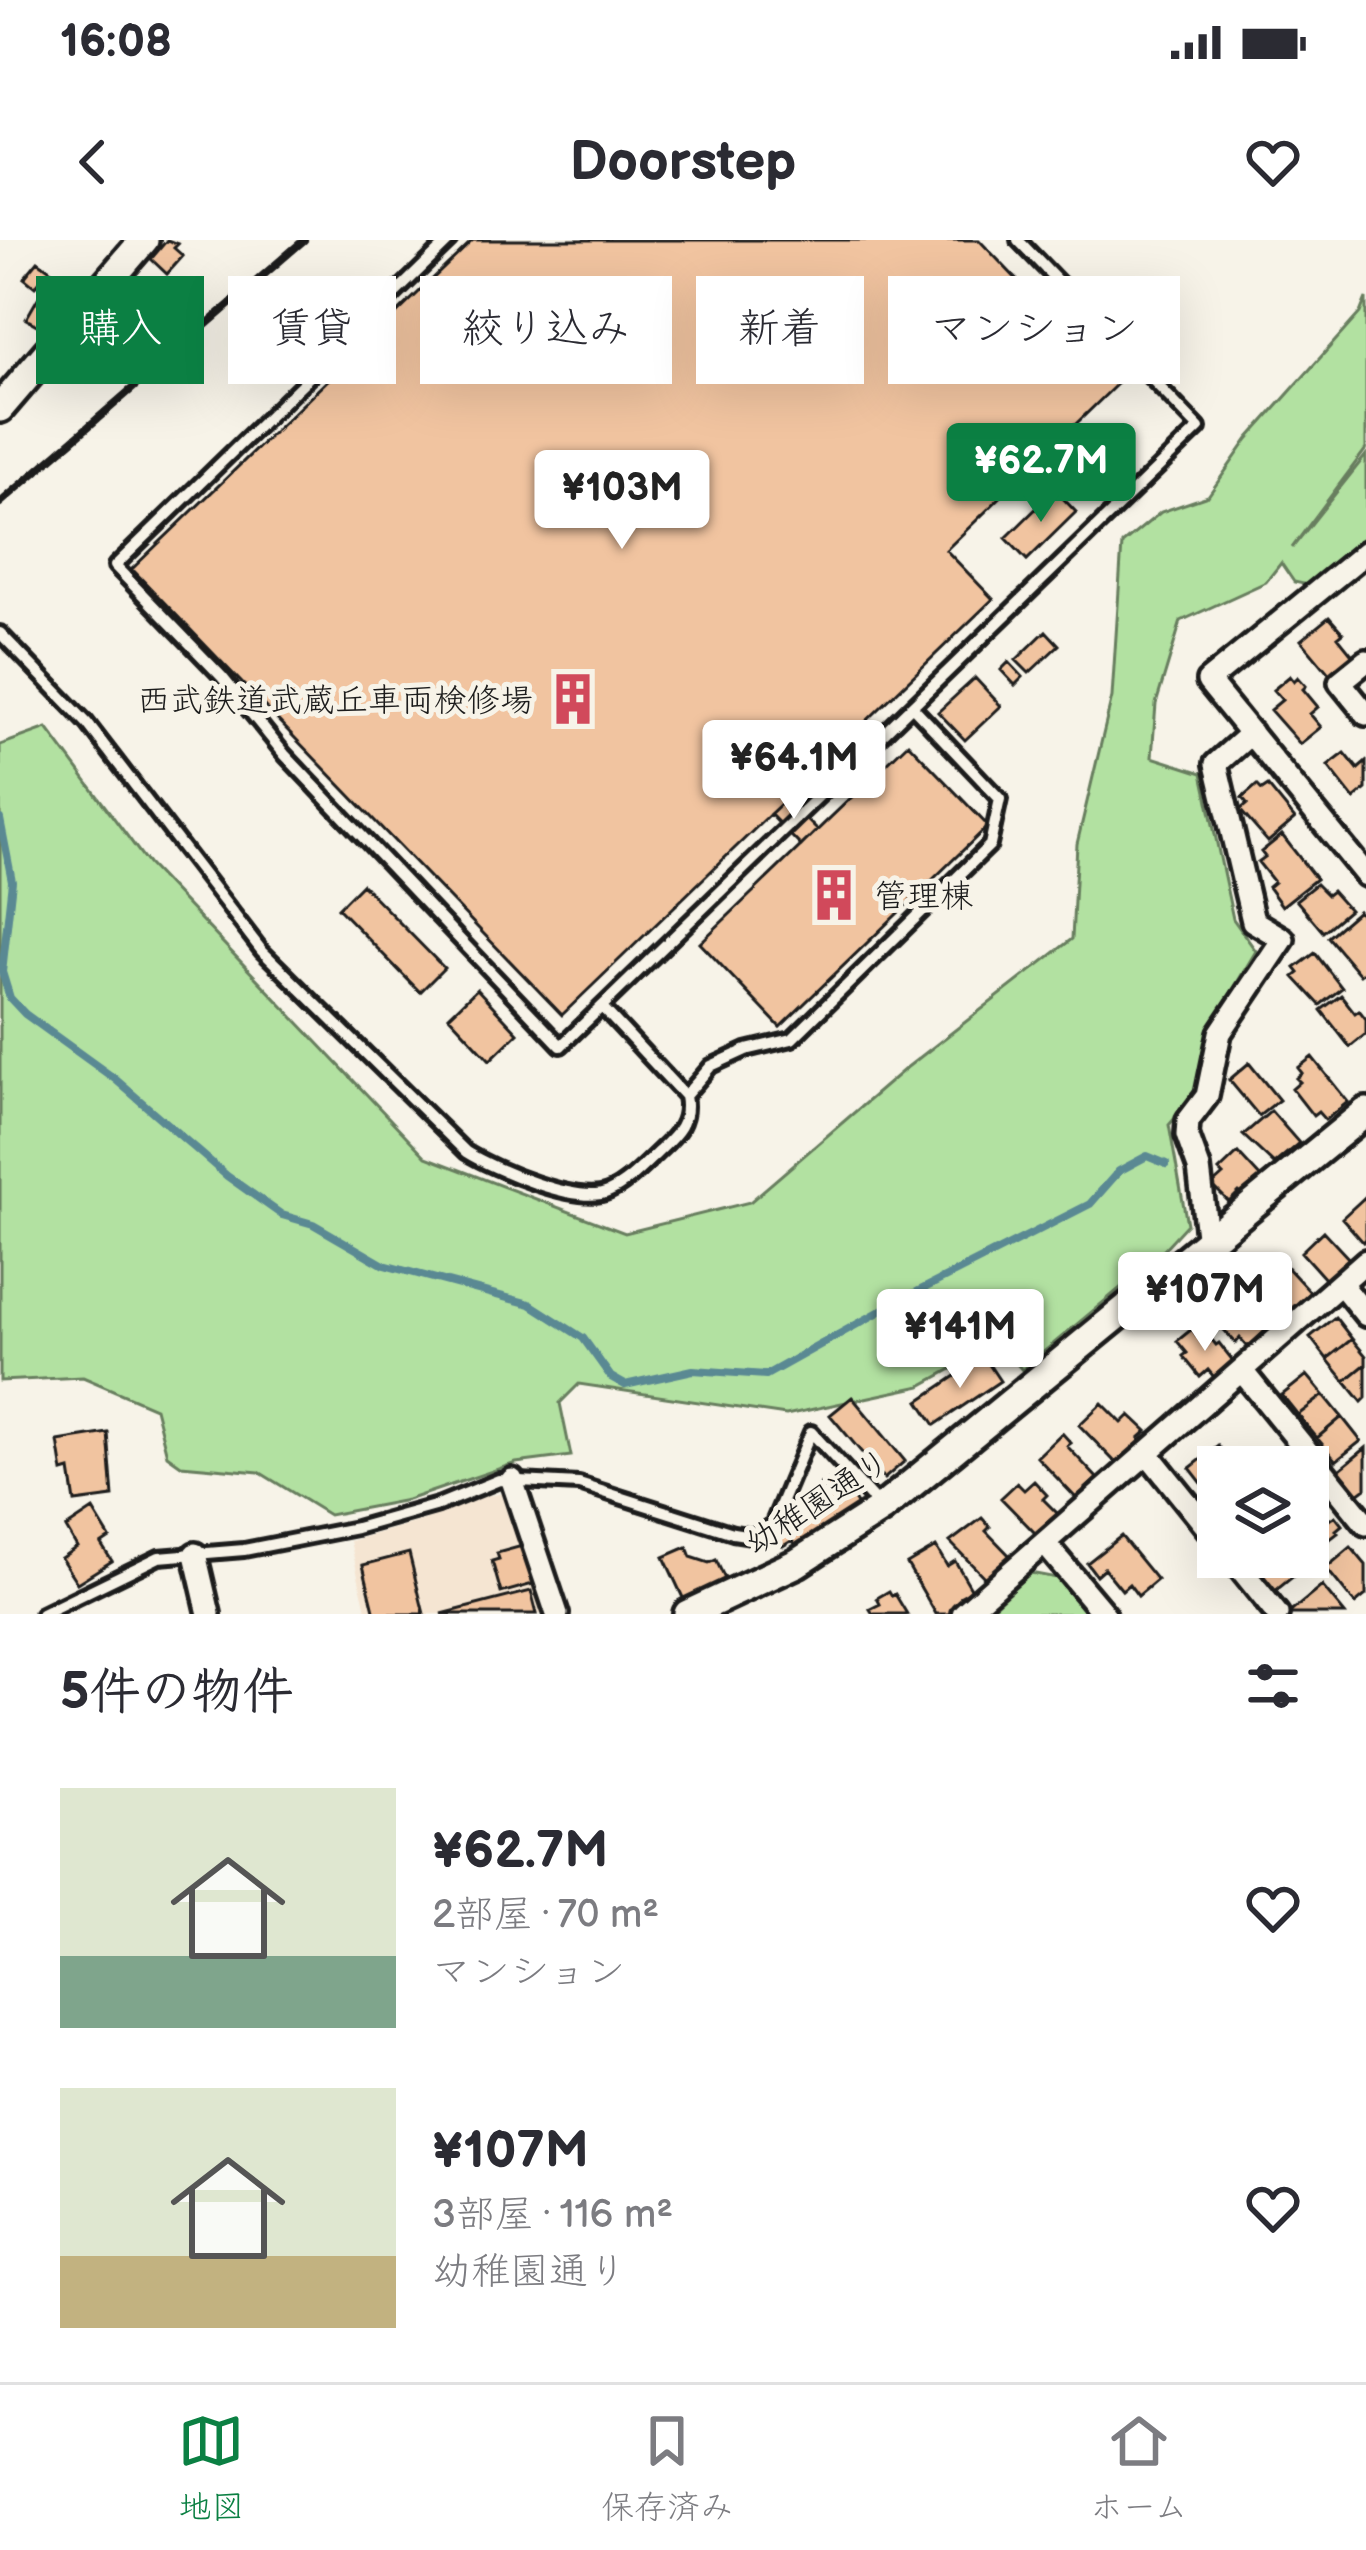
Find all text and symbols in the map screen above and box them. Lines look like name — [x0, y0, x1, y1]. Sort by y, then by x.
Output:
text: 16:08 — [60, 15, 172, 70]
icon: back — [60, 129, 126, 195]
icon: heart — [1240, 129, 1306, 195]
text: Doorstep — [570, 130, 796, 195]
chip: 購入 — [36, 276, 204, 384]
chip: 賃貸 — [228, 276, 396, 384]
chip: 絞り込み — [420, 276, 672, 384]
chip: 新着 — [696, 276, 864, 384]
chip: マンション — [888, 276, 1180, 384]
pin: ¥62.7M — [943, 423, 1139, 525]
text: ¥62.7M — [974, 438, 1108, 485]
pin: ¥103M — [538, 450, 706, 552]
text: ¥103M — [561, 465, 683, 512]
building icon: 西武鉄道武蔵丘車両検修場 — [544, 670, 602, 728]
place label: 西武鉄道武蔵丘車両検修場 — [137, 681, 533, 721]
pin: ¥64.1M — [696, 720, 892, 822]
text: ¥64.1M — [729, 735, 859, 782]
building icon: 管理棟 — [805, 866, 863, 924]
place label: 管理棟 — [874, 877, 973, 917]
pin: ¥107M — [1121, 1252, 1289, 1354]
text: ¥107M — [1145, 1267, 1265, 1314]
pin: ¥141M — [876, 1289, 1044, 1391]
text: ¥141M — [904, 1304, 1016, 1351]
street label: 幼稚園通り — [738, 1441, 898, 1564]
map controls — [1197, 1446, 1329, 1578]
button: layers — [1197, 1446, 1329, 1578]
icon: filters — [1240, 1653, 1306, 1719]
text: 5件の物件 — [60, 1662, 293, 1723]
text: ¥62.7M — [432, 1821, 608, 1882]
icon: home — [156, 1836, 300, 1980]
icon: heart — [1240, 1875, 1306, 1941]
text: 2部屋 · 70 m² — [432, 1892, 659, 1939]
text: マンション — [432, 1949, 625, 1996]
text: ¥107M — [432, 2121, 589, 2182]
icon: home — [156, 2136, 300, 2280]
icon: heart — [1240, 2175, 1306, 2241]
text: 3部屋 · 116 m² — [432, 2192, 673, 2239]
text: 幼稚園通り — [432, 2249, 627, 2296]
tab: 地図 — [178, 2408, 244, 2528]
tab: 保存済み — [601, 2408, 733, 2528]
tab: ホーム — [1090, 2408, 1188, 2528]

